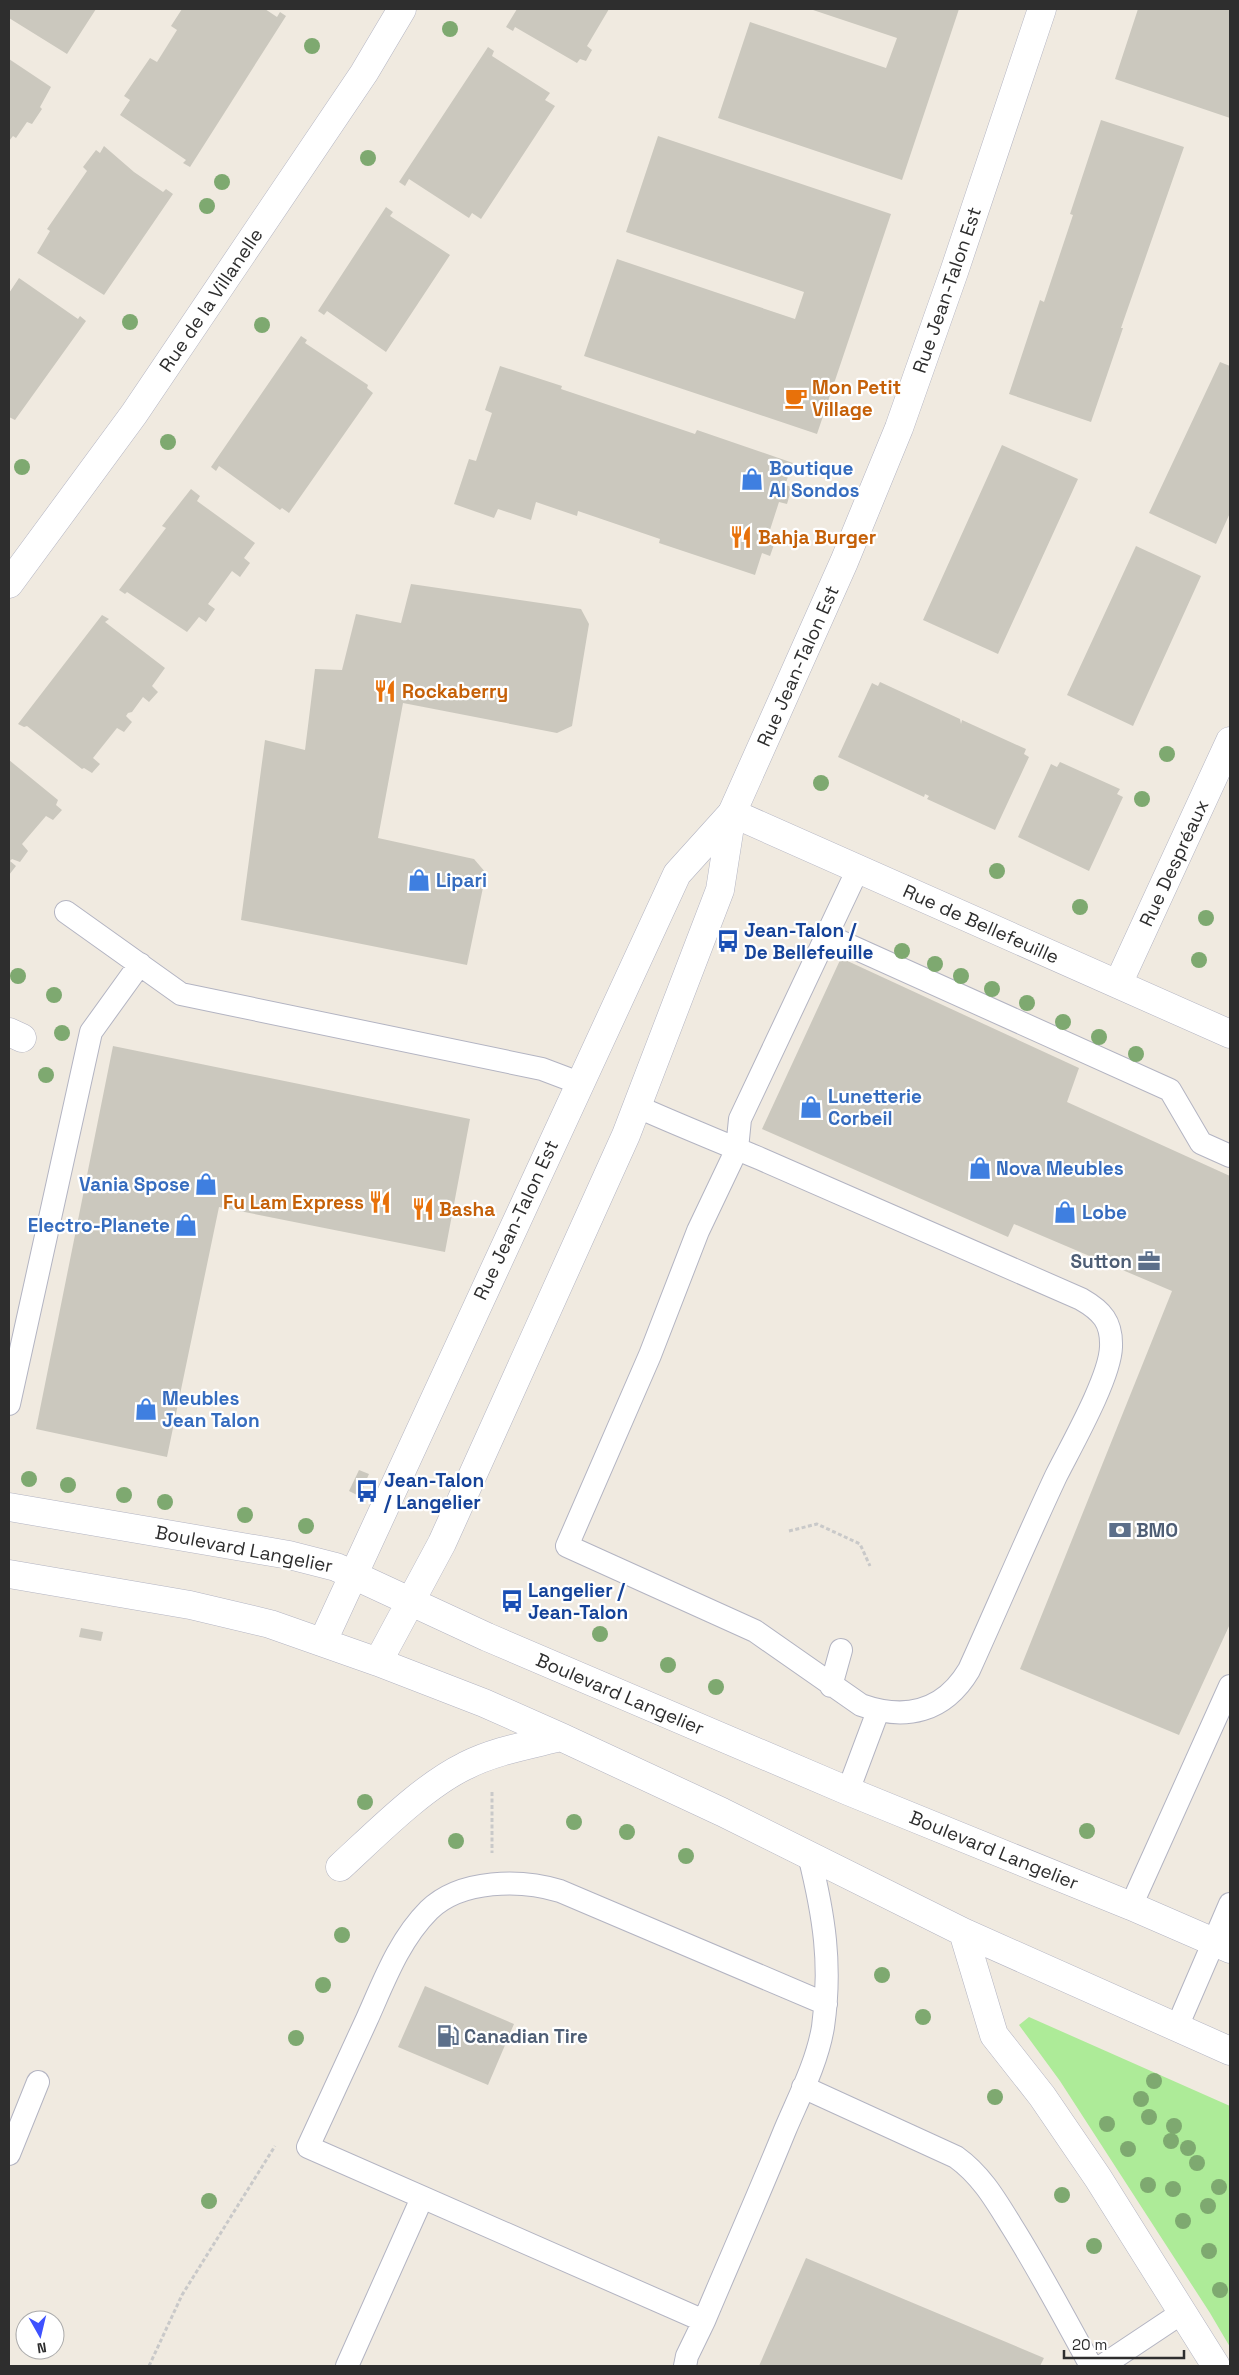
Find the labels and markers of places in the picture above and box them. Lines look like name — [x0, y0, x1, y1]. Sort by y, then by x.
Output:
place label: Mon Petit Village — [812, 375, 901, 422]
cafe icon: Mon Petit Village — [783, 385, 809, 411]
place label: Boutique Al Sondos — [769, 456, 860, 503]
shop icon: Boutique Al Sondos — [739, 466, 765, 492]
restaurant icon: Bahja Burger — [728, 524, 754, 550]
place label: Bahja Burger — [758, 525, 876, 550]
restaurant icon: Rockaberry — [372, 678, 398, 704]
place label: Rockaberry — [402, 679, 508, 704]
shop icon: Lipari — [406, 867, 432, 893]
place label: Lipari — [436, 868, 487, 893]
place label: Jean-Talon / De Bellefeuille — [744, 918, 874, 965]
bus stop icon: Jean-Talon / De Bellefeuille — [715, 928, 741, 954]
place label: Lunetterie Corbeil — [828, 1084, 922, 1131]
shop icon: Lunetterie Corbeil — [798, 1094, 824, 1120]
shop icon: Nova Meubles — [967, 1155, 993, 1181]
place label: Nova Meubles — [996, 1156, 1124, 1181]
shop icon: Vania Spose — [193, 1171, 219, 1197]
place label: Vania Spose — [79, 1172, 190, 1197]
restaurant icon: Fu Lam Express — [367, 1189, 393, 1215]
place label: Fu Lam Express — [223, 1190, 364, 1215]
restaurant icon: Basha — [410, 1196, 436, 1222]
place label: Basha — [439, 1197, 495, 1222]
shop icon: Lobe — [1052, 1199, 1078, 1225]
place label: Lobe — [1082, 1200, 1127, 1225]
shop icon: Electro-Planete — [173, 1212, 199, 1238]
place label: Electro-Planete — [28, 1213, 170, 1238]
office icon: Sutton — [1136, 1248, 1162, 1274]
place label: Sutton — [1071, 1249, 1132, 1274]
place label: Meubles Jean Talon — [162, 1386, 260, 1433]
shop icon: Meubles Jean Talon — [133, 1396, 159, 1422]
place label: Jean-Talon / Langelier — [383, 1468, 484, 1515]
bus stop icon: Jean-Talon / Langelier — [354, 1478, 380, 1504]
bank icon: BMO — [1107, 1517, 1133, 1543]
place label: BMO — [1136, 1518, 1178, 1543]
place label: Langelier / Jean-Talon — [528, 1578, 628, 1625]
bus stop icon: Langelier / Jean-Talon — [499, 1588, 525, 1614]
fuel station icon: Canadian Tire — [435, 2023, 461, 2049]
place label: Canadian Tire — [464, 2024, 588, 2049]

